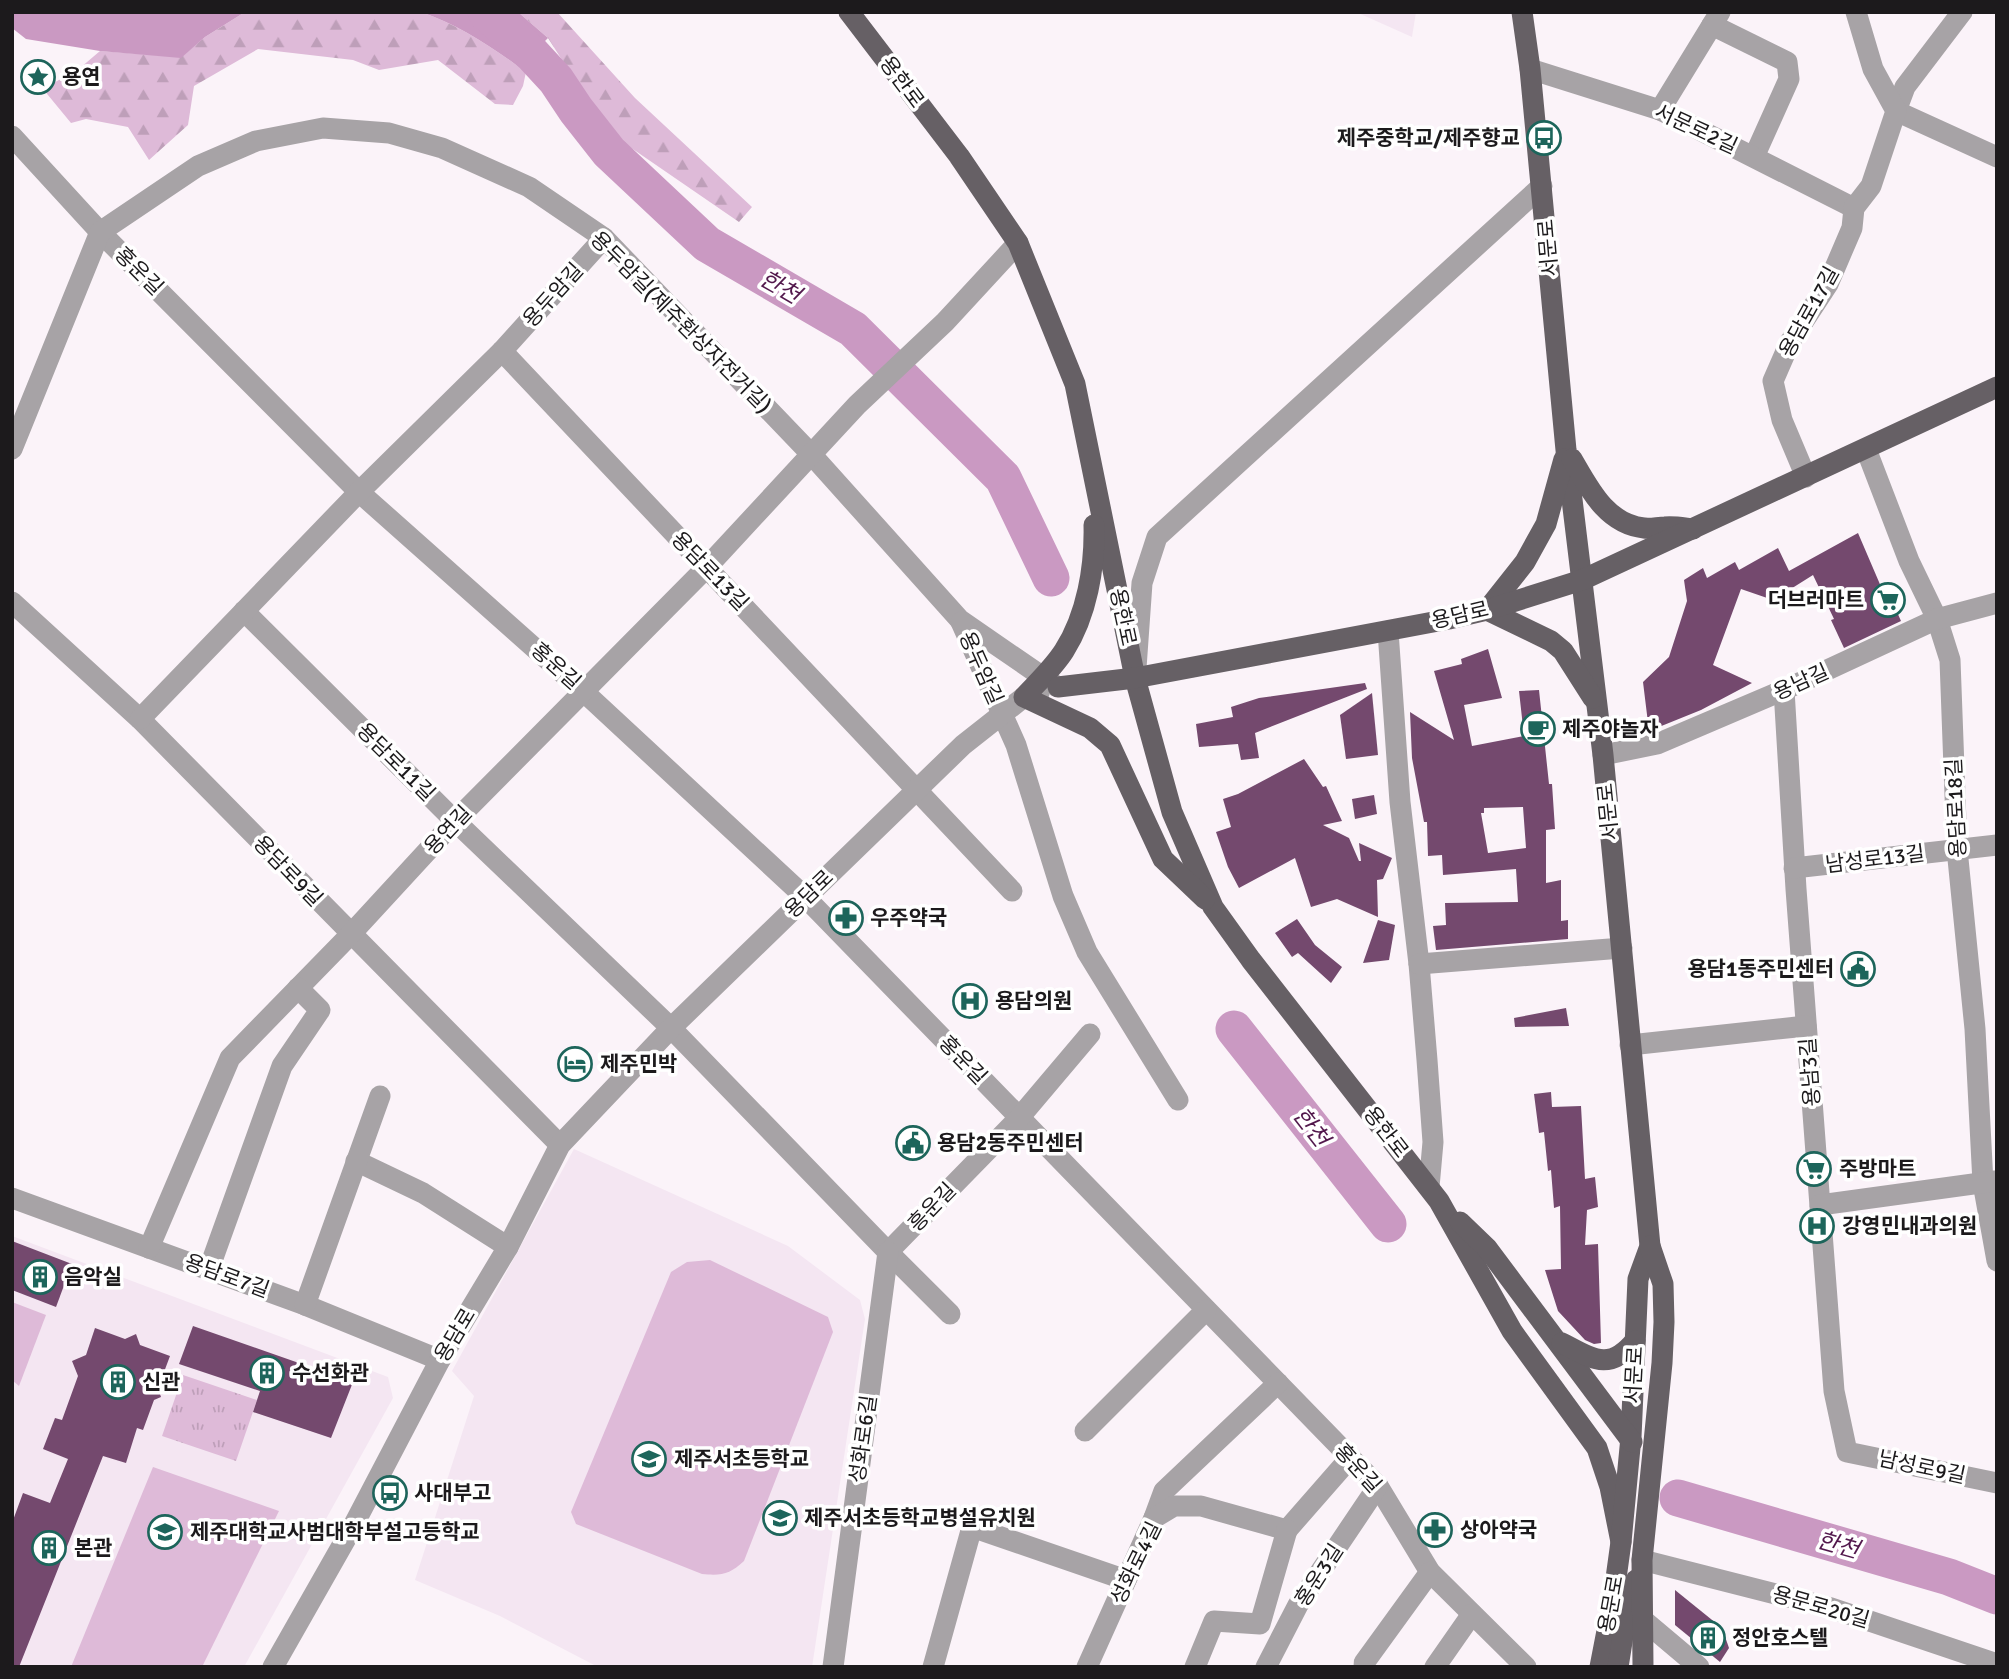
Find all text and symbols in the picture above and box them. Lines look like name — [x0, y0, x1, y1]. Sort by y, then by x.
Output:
street label: 용한로 — [874, 51, 930, 113]
place icon: 용연 — [19, 58, 57, 96]
place label: 용연 — [62, 64, 101, 90]
street label: 서문로2길 — [1650, 98, 1742, 160]
bus stop icon: 제주중학교/제주향교 — [1525, 119, 1563, 157]
place label: 제주중학교/제주향교 — [1337, 125, 1520, 151]
street label: 서문로 — [1533, 218, 1563, 278]
street label: 용두암길(제주환상자전거길) — [585, 226, 777, 418]
street label: 홍운길 — [109, 241, 169, 301]
street label: 용두암길 — [517, 258, 589, 332]
street label: 용담로17길 — [1773, 262, 1845, 362]
water label: 한천 — [754, 264, 808, 312]
street label: 용담로13길 — [666, 526, 754, 616]
supermarket icon: 더브러마트 — [1869, 581, 1907, 619]
street label: 용한로 — [1104, 586, 1142, 648]
place label: 더브러마트 — [1767, 587, 1864, 613]
street label: 용담로 — [1429, 596, 1491, 634]
street label: 용두암길 — [953, 627, 1009, 709]
street label: 홍운길 — [526, 637, 586, 695]
street label: 용남길 — [1769, 658, 1833, 706]
cafe icon: 제주야놀자 — [1519, 710, 1557, 748]
place label: 제주야놀자 — [1562, 716, 1659, 742]
street label: 용담로11길 — [351, 717, 441, 807]
street label: 용담로18길 — [1940, 757, 1972, 859]
street label: 서문로 — [1592, 782, 1624, 842]
street label: 용연길 — [419, 800, 477, 860]
street label: 용담로9길 — [248, 830, 328, 912]
street label: 남성로13길 — [1824, 840, 1926, 878]
street label: 용담로 — [779, 865, 839, 923]
pharmacy icon: 우주약국 — [827, 899, 865, 937]
place label: 우주약국 — [870, 905, 947, 931]
public building icon: 용담1동주민센터 — [1839, 950, 1877, 988]
place label: 용담1동주민센터 — [1687, 956, 1834, 982]
hospital icon: 용담의원 — [951, 982, 989, 1020]
place label: 용담의원 — [995, 988, 1072, 1014]
street label: 홍운길 — [934, 1030, 992, 1090]
street label: 용남3길 — [1795, 1037, 1825, 1107]
hotel icon: 제주민박 — [556, 1045, 594, 1083]
place label: 제주민박 — [600, 1051, 677, 1077]
water label: 한천 — [1287, 1101, 1337, 1155]
street label: 용한로 — [1358, 1101, 1414, 1163]
public building icon: 용담2동주민센터 — [894, 1124, 932, 1162]
place label: 용담2동주민센터 — [937, 1130, 1084, 1156]
supermarket icon: 주방마트 — [1795, 1150, 1833, 1188]
place label: 주방마트 — [1839, 1156, 1916, 1182]
street label: 흥운길 — [903, 1177, 961, 1237]
hospital icon: 강영민내과의원 — [1798, 1207, 1836, 1245]
place label: 강영민내과의원 — [1842, 1213, 1977, 1239]
street label: 용담로7길 — [181, 1249, 273, 1303]
building icon: 음악실 — [21, 1258, 59, 1296]
place label: 음악실 — [64, 1264, 122, 1290]
street label: 용담로 — [429, 1303, 481, 1367]
street label: 서문로 — [1620, 1345, 1648, 1405]
building icon: 수선화관 — [248, 1354, 286, 1392]
place label: 수선화관 — [292, 1360, 369, 1386]
building icon: 신관 — [99, 1363, 137, 1401]
place label: 신관 — [142, 1369, 181, 1395]
street label: 성화로6길 — [844, 1393, 882, 1485]
street label: 홍운길 — [1329, 1438, 1387, 1498]
school or university icon: 제주서초등학교 — [630, 1440, 668, 1478]
street label: 남성로9길 — [1876, 1445, 1968, 1489]
place label: 제주서초등학교 — [674, 1446, 809, 1472]
bus stop icon: 사대부고 — [371, 1474, 409, 1512]
place label: 사대부고 — [414, 1480, 491, 1506]
school or university icon: 제주서초등학교병설유치원 — [761, 1499, 799, 1537]
place label: 제주서초등학교병설유치원 — [804, 1505, 1036, 1531]
pharmacy icon: 상아약국 — [1416, 1511, 1454, 1549]
school or university icon: 제주대학교사범대학부설고등학교 — [146, 1513, 184, 1551]
street label: 성화로4길 — [1105, 1517, 1167, 1609]
place label: 상아약국 — [1460, 1517, 1537, 1543]
place label: 제주대학교사범대학부설고등학교 — [190, 1519, 480, 1545]
water label: 한천 — [1814, 1525, 1865, 1566]
building icon: 본관 — [30, 1529, 68, 1567]
place label: 본관 — [74, 1535, 113, 1561]
street label: 홍운3길 — [1289, 1539, 1349, 1611]
street label: 용문로 — [1593, 1573, 1629, 1635]
street label: 용문로20길 — [1769, 1581, 1873, 1633]
building icon: 정안호스텔 — [1689, 1619, 1727, 1657]
place label: 정안호스텔 — [1732, 1625, 1829, 1651]

